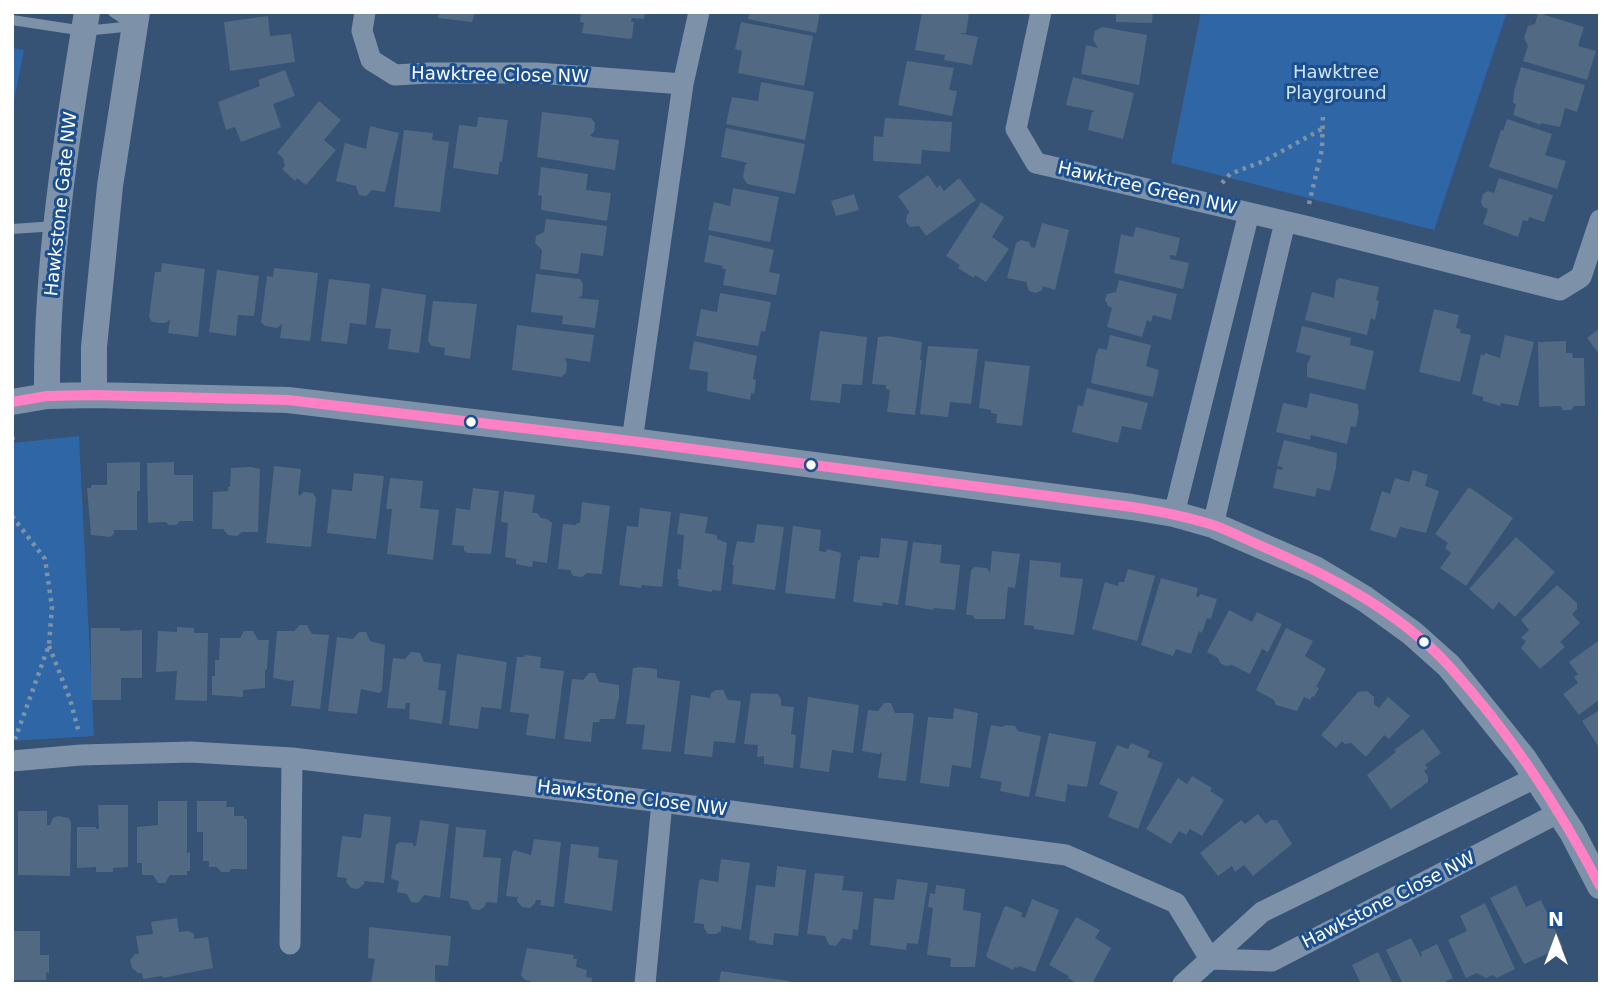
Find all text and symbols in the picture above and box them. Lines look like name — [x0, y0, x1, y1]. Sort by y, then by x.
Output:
park label: Hawktree Playground — [1285, 62, 1387, 104]
street label: Hawktree Close NW — [411, 64, 589, 88]
street label: Hawkstone Gate NW — [42, 111, 82, 297]
street label: Hawktree Green NW — [1055, 158, 1239, 220]
unlabelled marker — [464, 415, 478, 429]
unlabelled marker — [804, 458, 818, 472]
unlabelled marker — [1417, 635, 1431, 649]
street label: Hawkstone Close NW — [536, 777, 728, 821]
street label: Hawkstone Close NW — [1299, 848, 1479, 954]
north arrow — [1521, 905, 1591, 975]
text: N — [1548, 908, 1564, 930]

